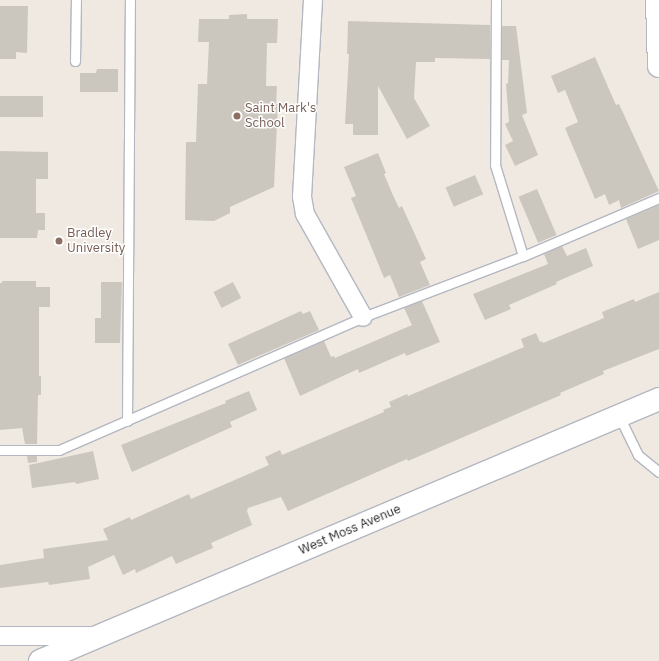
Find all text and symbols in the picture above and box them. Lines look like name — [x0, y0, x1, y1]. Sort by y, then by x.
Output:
place label: Saint Mark's School — [245, 101, 316, 132]
marker: Saint Mark's School — [232, 111, 242, 121]
place label: Bradley University — [67, 226, 125, 257]
marker: Bradley University — [54, 236, 64, 246]
street label: West Moss Avenue — [297, 501, 403, 559]

